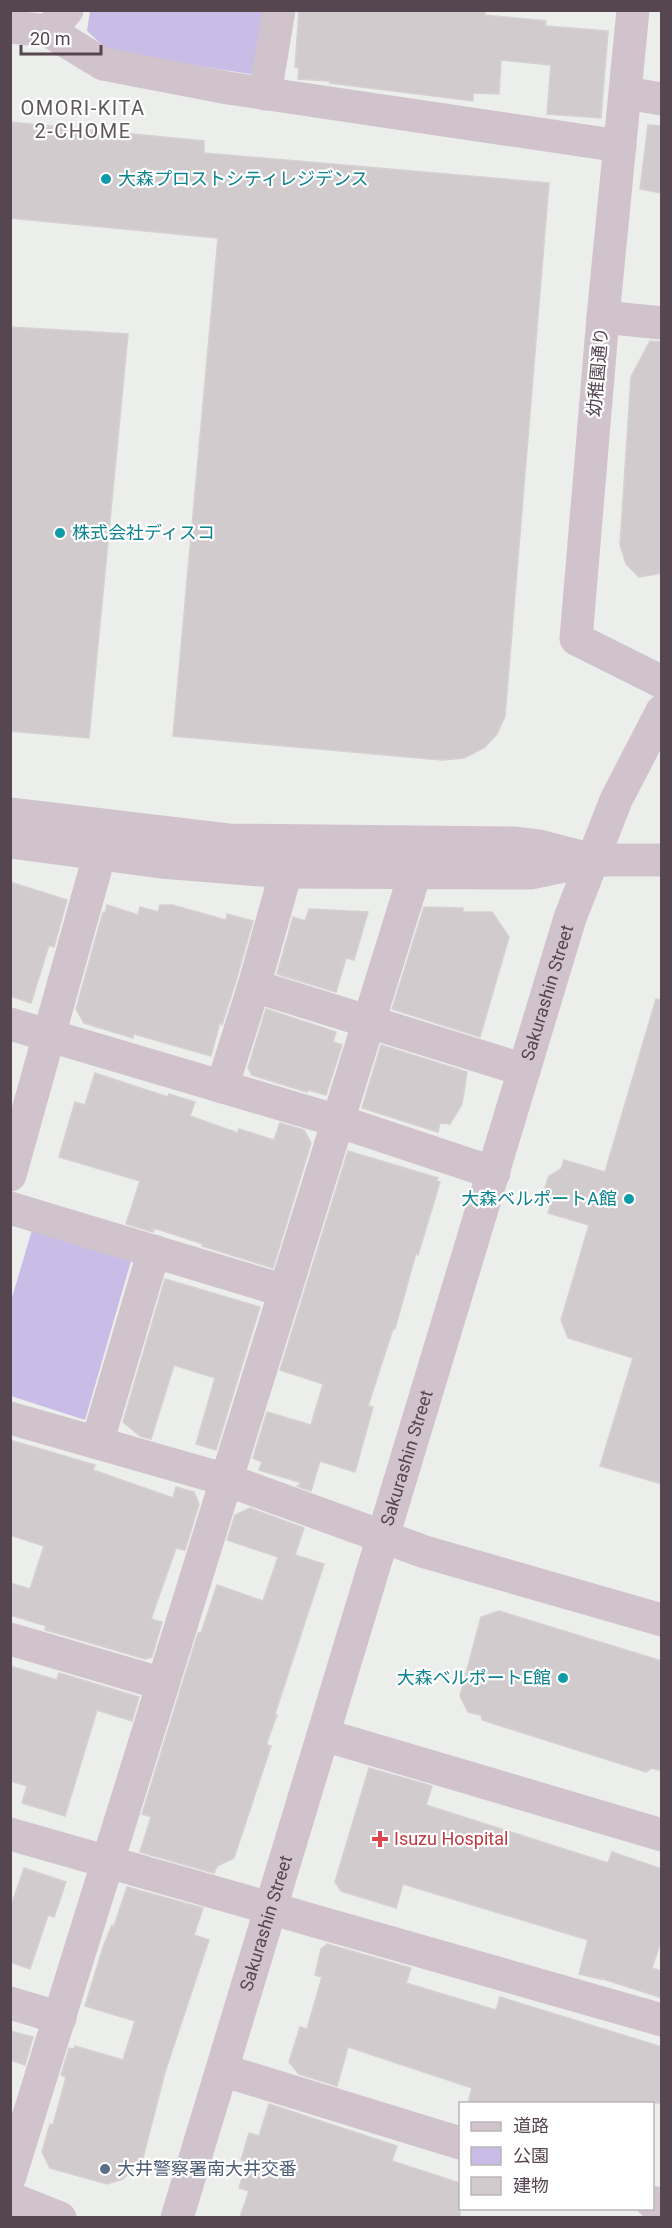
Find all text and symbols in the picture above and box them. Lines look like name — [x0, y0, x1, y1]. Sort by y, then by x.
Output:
scale bar — [21, 18, 100, 56]
text: 20 m — [30, 28, 70, 49]
district label: OMORI-KITA 2-CHOME — [20, 96, 146, 143]
place label: 大森プロストシティレジデンス — [118, 168, 369, 189]
marker: 大森プロストシティレジデンス — [99, 172, 113, 186]
street label: 幼稚園通り — [583, 326, 612, 418]
place label: 株式会社ディスコ — [72, 522, 215, 543]
marker: 株式会社ディスコ — [53, 526, 67, 540]
street label: Sakurashin Street — [517, 922, 577, 1063]
place label: 大森ベルポートA館 — [461, 1188, 617, 1209]
marker: 大森ベルポートA館 — [622, 1192, 636, 1206]
street label: Sakurashin Street — [376, 1387, 437, 1528]
place label: 大森ベルポートE館 — [397, 1667, 551, 1688]
marker: 大森ベルポートE館 — [556, 1671, 570, 1685]
place label: Isuzu Hospital — [394, 1828, 508, 1849]
marker: Isuzu Hospital — [371, 1830, 389, 1848]
street label: Sakurashin Street — [235, 1853, 296, 1993]
legend — [459, 2102, 654, 2210]
text: 道路 — [513, 2115, 549, 2136]
text: 公園 — [513, 2145, 549, 2166]
place label: 大井警察署南大井交番 — [117, 2158, 297, 2179]
marker: 大井警察署南大井交番 — [98, 2162, 112, 2176]
text: 建物 — [513, 2175, 549, 2196]

